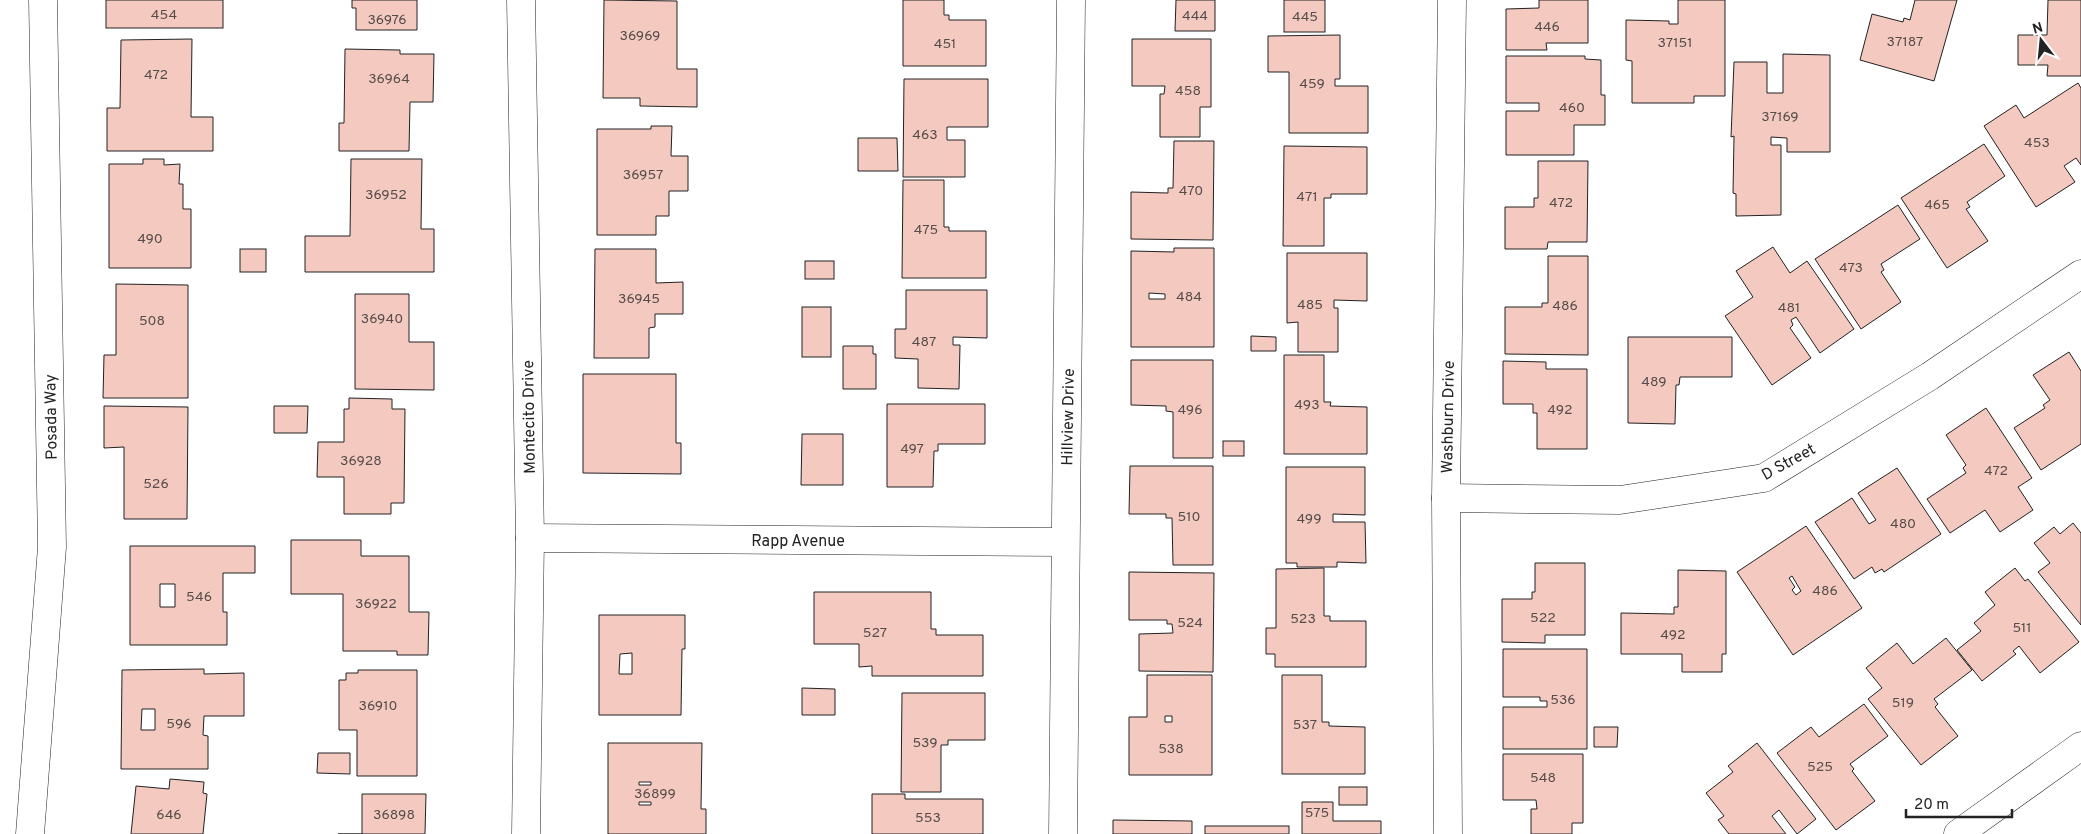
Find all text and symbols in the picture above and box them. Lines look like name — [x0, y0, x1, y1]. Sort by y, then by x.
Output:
house number: 454 — [151, 7, 177, 24]
house number: 444 — [1182, 8, 1208, 25]
house number: 445 — [1292, 9, 1318, 26]
house number: 36976 — [367, 12, 407, 29]
north arrow — [2016, 15, 2066, 65]
house number: 446 — [1534, 19, 1560, 36]
text: N — [2031, 19, 2045, 39]
house number: 36969 — [620, 28, 660, 45]
house number: 37187 — [1887, 34, 1923, 51]
house number: 37151 — [1658, 35, 1692, 52]
house number: 451 — [934, 36, 956, 53]
house number: 472 — [144, 67, 168, 84]
house number: 36964 — [368, 71, 410, 88]
house number: 459 — [1299, 76, 1325, 93]
house number: 458 — [1175, 83, 1201, 100]
house number: 460 — [1559, 100, 1585, 117]
house number: 37169 — [1761, 109, 1799, 126]
house number: 463 — [912, 127, 938, 144]
house number: 453 — [2024, 135, 2050, 152]
house number: 36957 — [623, 167, 663, 184]
house number: 470 — [1179, 183, 1203, 200]
house number: 36952 — [365, 187, 407, 204]
house number: 471 — [1296, 189, 1318, 206]
house number: 472 — [1549, 195, 1573, 212]
house number: 465 — [1924, 197, 1950, 214]
house number: 475 — [914, 222, 938, 239]
house number: 490 — [137, 231, 163, 248]
house number: 473 — [1839, 260, 1863, 277]
house number: 484 — [1176, 289, 1202, 306]
house number: 36945 — [618, 291, 660, 308]
house number: 485 — [1297, 297, 1323, 314]
house number: 486 — [1552, 298, 1578, 315]
house number: 481 — [1778, 300, 1800, 317]
house number: 36940 — [361, 311, 403, 328]
house number: 508 — [139, 313, 165, 330]
house number: 487 — [912, 334, 936, 351]
street label: Montecito Drive — [519, 360, 541, 474]
street label: Washburn Drive — [1438, 360, 1460, 474]
street label: Hillview Drive — [1058, 368, 1080, 466]
street label: Posada Way — [41, 374, 63, 460]
house number: 489 — [1641, 374, 1667, 391]
house number: 493 — [1294, 397, 1320, 414]
house number: 496 — [1177, 402, 1203, 419]
house number: 492 — [1547, 402, 1573, 419]
street label: D Street — [1758, 440, 1820, 486]
house number: 497 — [900, 441, 924, 458]
house number: 36928 — [340, 453, 382, 470]
house number: 472 — [1984, 463, 2008, 480]
house number: 526 — [143, 476, 169, 493]
house number: 510 — [1178, 509, 1200, 526]
house number: 499 — [1296, 511, 1322, 528]
house number: 480 — [1890, 516, 1916, 533]
street label: Rapp Avenue — [751, 532, 845, 552]
house number: 486 — [1812, 583, 1838, 600]
house number: 546 — [186, 589, 212, 606]
house number: 36922 — [355, 596, 397, 613]
house number: 522 — [1530, 610, 1556, 627]
house number: 523 — [1290, 611, 1316, 628]
house number: 524 — [1177, 615, 1203, 632]
house number: 511 — [2012, 620, 2032, 637]
house number: 527 — [863, 625, 887, 642]
house number: 492 — [1660, 627, 1686, 644]
house number: 536 — [1550, 692, 1576, 709]
house number: 519 — [1892, 695, 1914, 712]
house number: 36910 — [359, 698, 397, 715]
house number: 596 — [166, 716, 192, 733]
house number: 537 — [1293, 717, 1317, 734]
house number: 539 — [912, 735, 938, 752]
house number: 538 — [1158, 741, 1184, 758]
house number: 525 — [1807, 759, 1833, 776]
house number: 548 — [1530, 770, 1556, 787]
house number: 36899 — [634, 786, 676, 803]
scale bar — [1906, 786, 2012, 818]
text: 20 m — [1914, 796, 1949, 815]
house number: 575 — [1305, 805, 1329, 822]
house number: 646 — [156, 807, 182, 824]
house number: 36898 — [373, 807, 415, 824]
house number: 553 — [915, 810, 941, 827]

